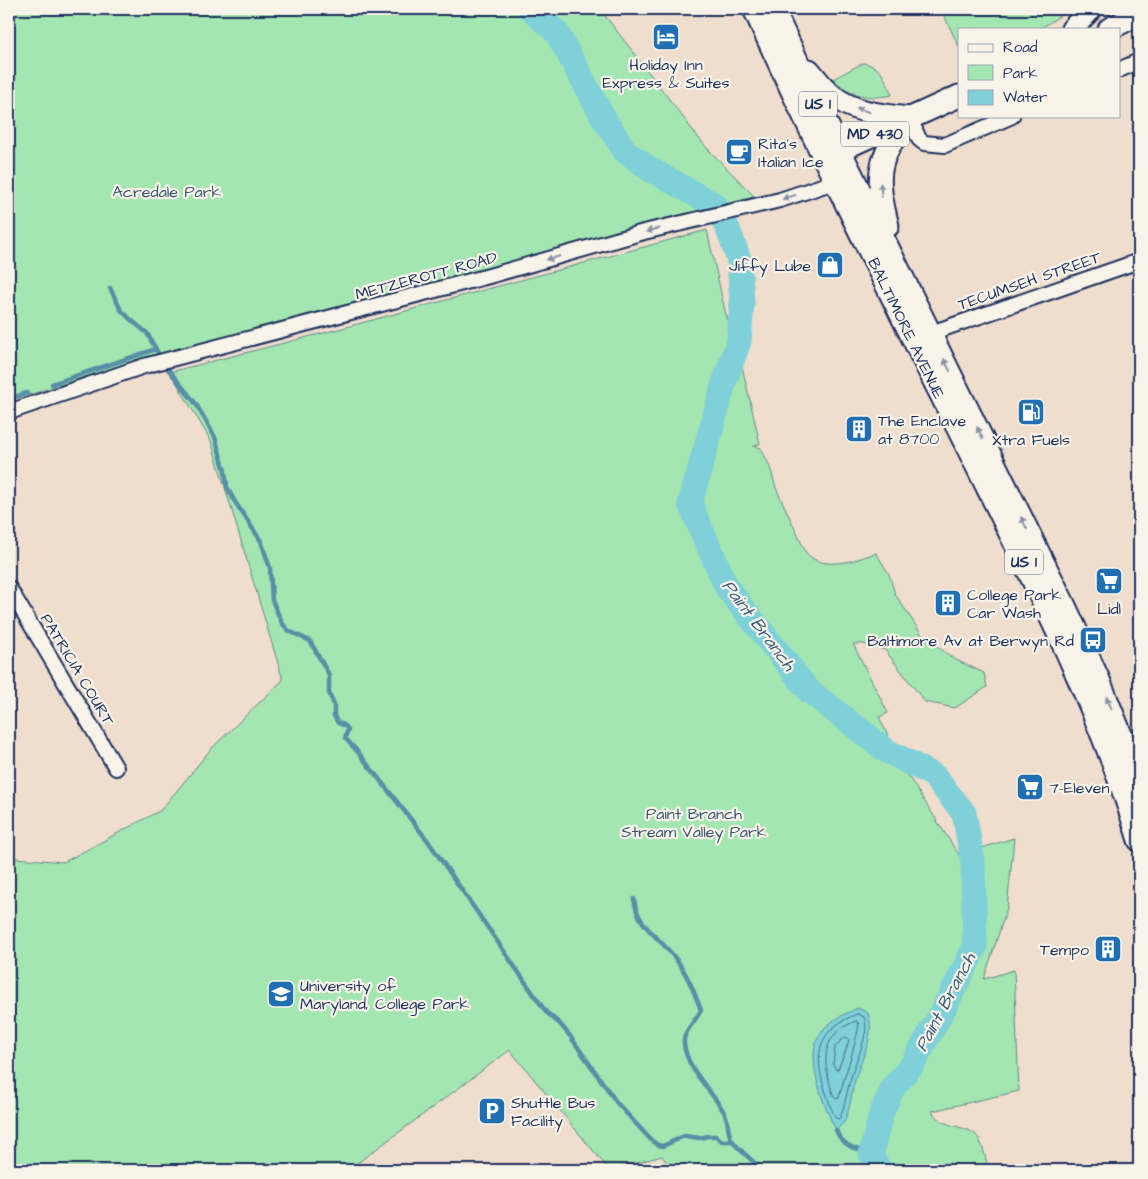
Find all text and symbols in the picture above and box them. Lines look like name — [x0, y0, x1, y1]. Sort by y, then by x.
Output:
hotel icon: Holiday Inn Express & Suites — [651, 22, 681, 52]
legend — [958, 28, 1120, 118]
text: Road — [1003, 37, 1038, 58]
place label: Holiday Inn Express & Suites — [603, 54, 729, 94]
text: Park — [1003, 63, 1038, 84]
text: Water — [1003, 87, 1047, 108]
road number: US 1 — [799, 92, 837, 116]
one-way arrow — [855, 106, 870, 113]
road number: MD 430 — [841, 122, 909, 146]
place label: Rita's Italian Ice — [758, 133, 824, 173]
cafe icon: Rita's Italian Ice — [724, 137, 754, 167]
park label: Acredale Park — [113, 181, 222, 203]
one-way arrow — [876, 182, 884, 198]
one-way arrow — [781, 194, 796, 201]
one-way arrow — [645, 226, 660, 234]
street label: METZEROTT ROAD — [353, 246, 500, 305]
street label: TECUMSEH STREET — [955, 246, 1104, 316]
shop icon: Jiffy Lube — [815, 250, 845, 280]
street label: BALTIMORE AVENUE — [862, 254, 950, 403]
one-way arrow — [546, 255, 561, 263]
place label: Jiffy Lube — [729, 255, 811, 278]
one-way arrow — [942, 358, 950, 372]
fuel station icon: Xtra Fuels — [1016, 397, 1046, 427]
place label: The Enclave at 8700 — [878, 410, 967, 450]
building icon: The Enclave at 8700 — [844, 414, 874, 444]
one-way arrow — [976, 426, 984, 440]
place label: Xtra Fuels — [992, 429, 1070, 451]
one-way arrow — [1020, 516, 1028, 530]
road number: US 1 — [1005, 550, 1043, 574]
supermarket icon: Lidl — [1094, 566, 1124, 596]
water label: Paint Branch — [716, 575, 802, 677]
place label: College Park Car Wash — [967, 584, 1062, 624]
building icon: College Park Car Wash — [933, 588, 963, 618]
place label: Lidl — [1097, 598, 1121, 620]
street label: PATRICIA COURT — [35, 609, 119, 730]
bus stop icon: Baltimore Av at Berwyn Rd — [1078, 625, 1108, 655]
place label: Baltimore Av at Berwyn Rd — [867, 630, 1074, 653]
one-way arrow — [1104, 696, 1112, 710]
supermarket icon: 7-Eleven — [1015, 772, 1045, 802]
place label: 7-Eleven — [1049, 777, 1109, 799]
park label: Paint Branch Stream Valley Park — [621, 803, 767, 844]
building icon: Tempo — [1093, 934, 1123, 964]
place label: Tempo — [1040, 939, 1089, 961]
water label: Paint Branch — [909, 948, 982, 1056]
place label: University of Maryland, College Park — [300, 975, 470, 1016]
school or university icon: University of Maryland, College Park — [266, 979, 296, 1009]
place label: Shuttle Bus Facility — [511, 1092, 595, 1133]
parking icon: Shuttle Bus Facility — [477, 1096, 507, 1126]

